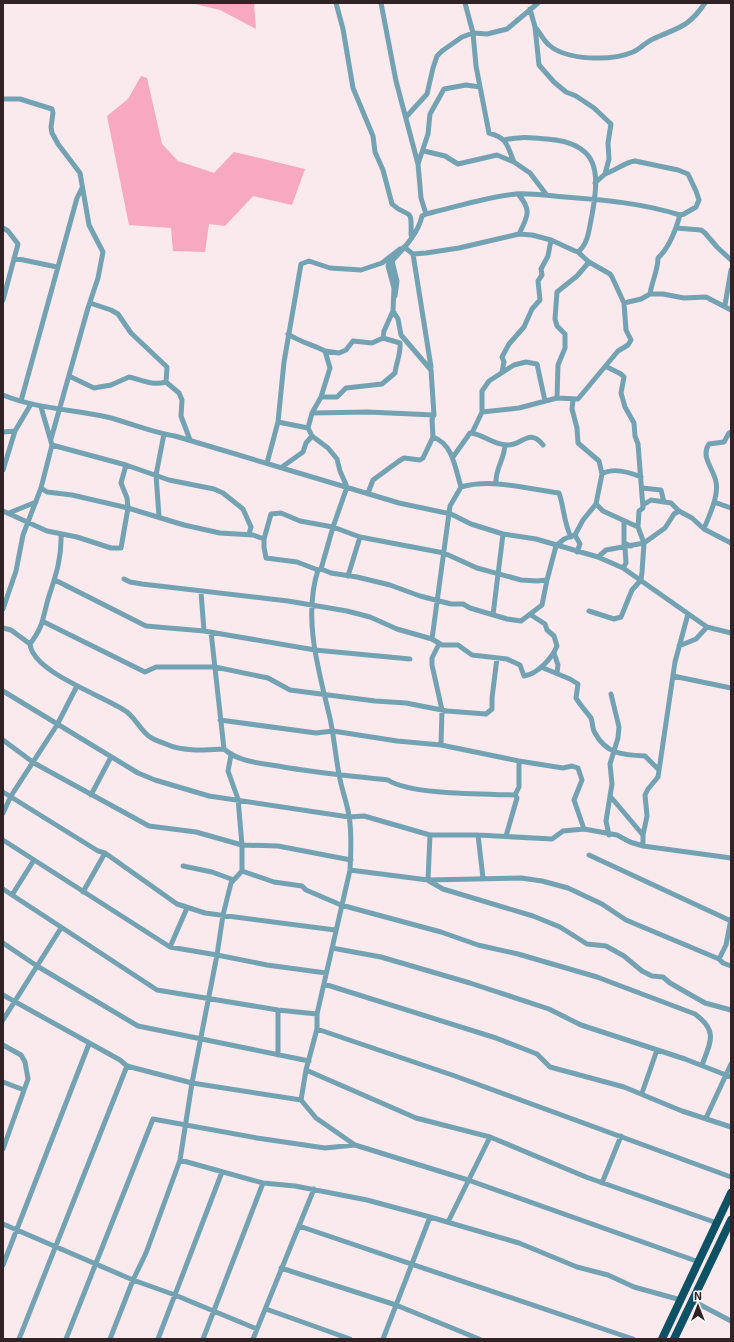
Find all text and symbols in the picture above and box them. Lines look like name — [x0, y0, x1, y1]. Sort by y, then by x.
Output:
north arrow — [678, 1286, 718, 1326]
text: N — [694, 1289, 702, 1302]

